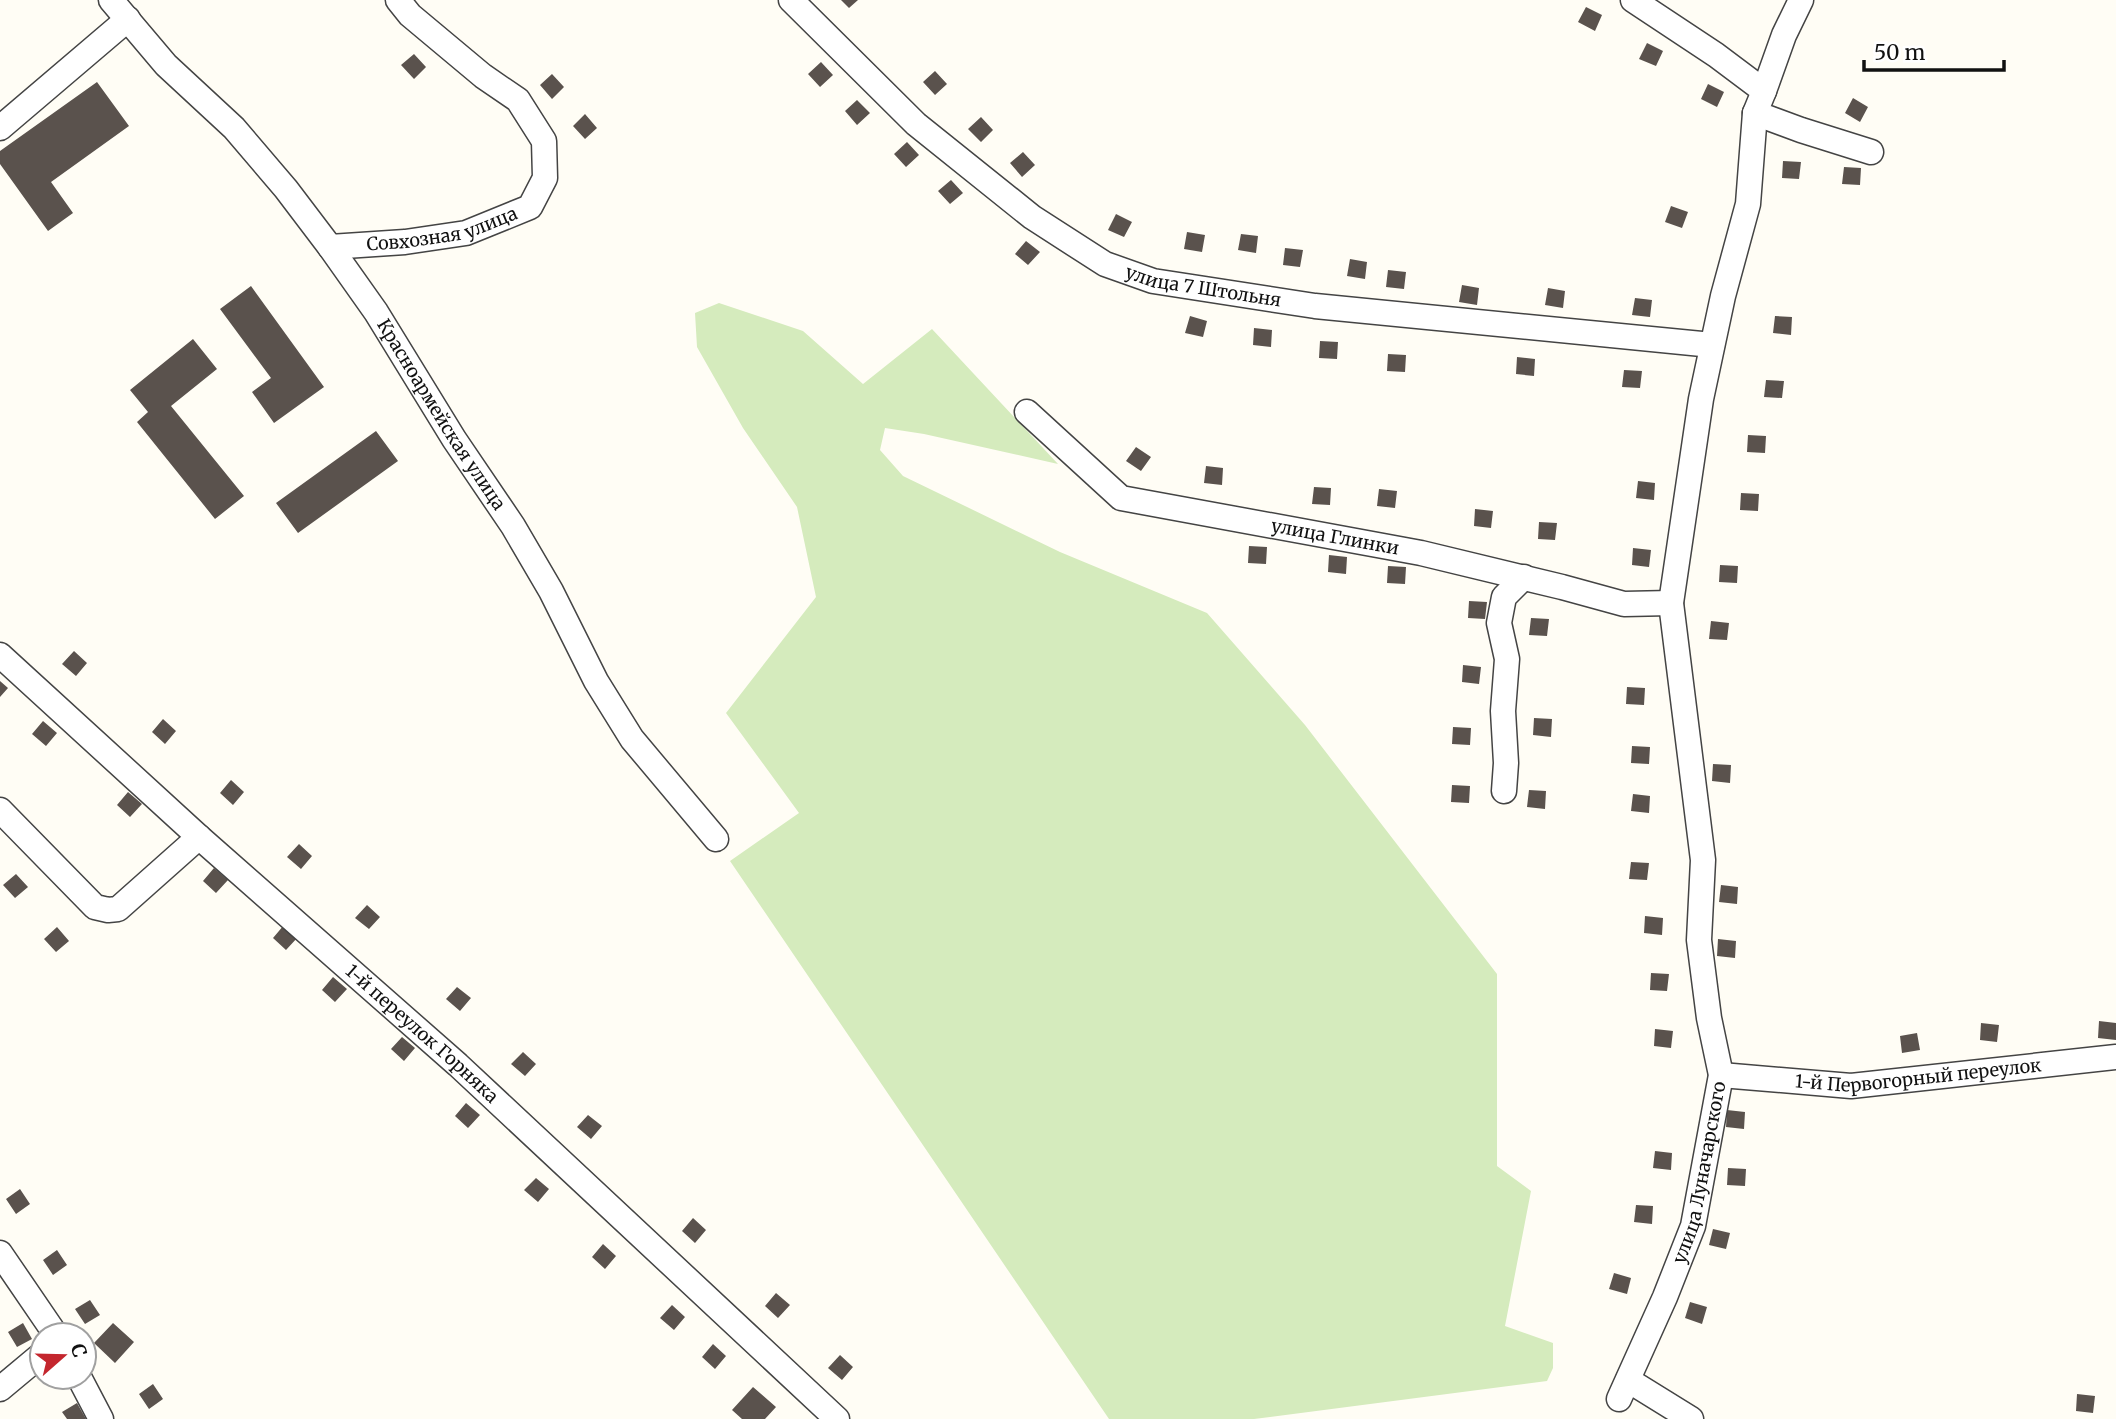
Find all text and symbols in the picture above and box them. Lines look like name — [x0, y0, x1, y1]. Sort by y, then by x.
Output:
scale bar — [1864, 28, 2004, 72]
text: 50 m — [1874, 39, 1925, 66]
street label: Совхозная улица — [366, 201, 521, 256]
street label: улица 7 Штольня — [1122, 260, 1283, 312]
street label: Красноармейская улица — [372, 315, 511, 515]
street label: улица Глинки — [1269, 514, 1401, 560]
street label: 1-й переулок Горняка — [341, 959, 504, 1108]
street label: 1-й Первогорный переулок — [1794, 1053, 2043, 1097]
street label: улица Луначарского — [1667, 1079, 1731, 1267]
north arrow — [28, 1321, 98, 1391]
text: С — [66, 1340, 92, 1360]

